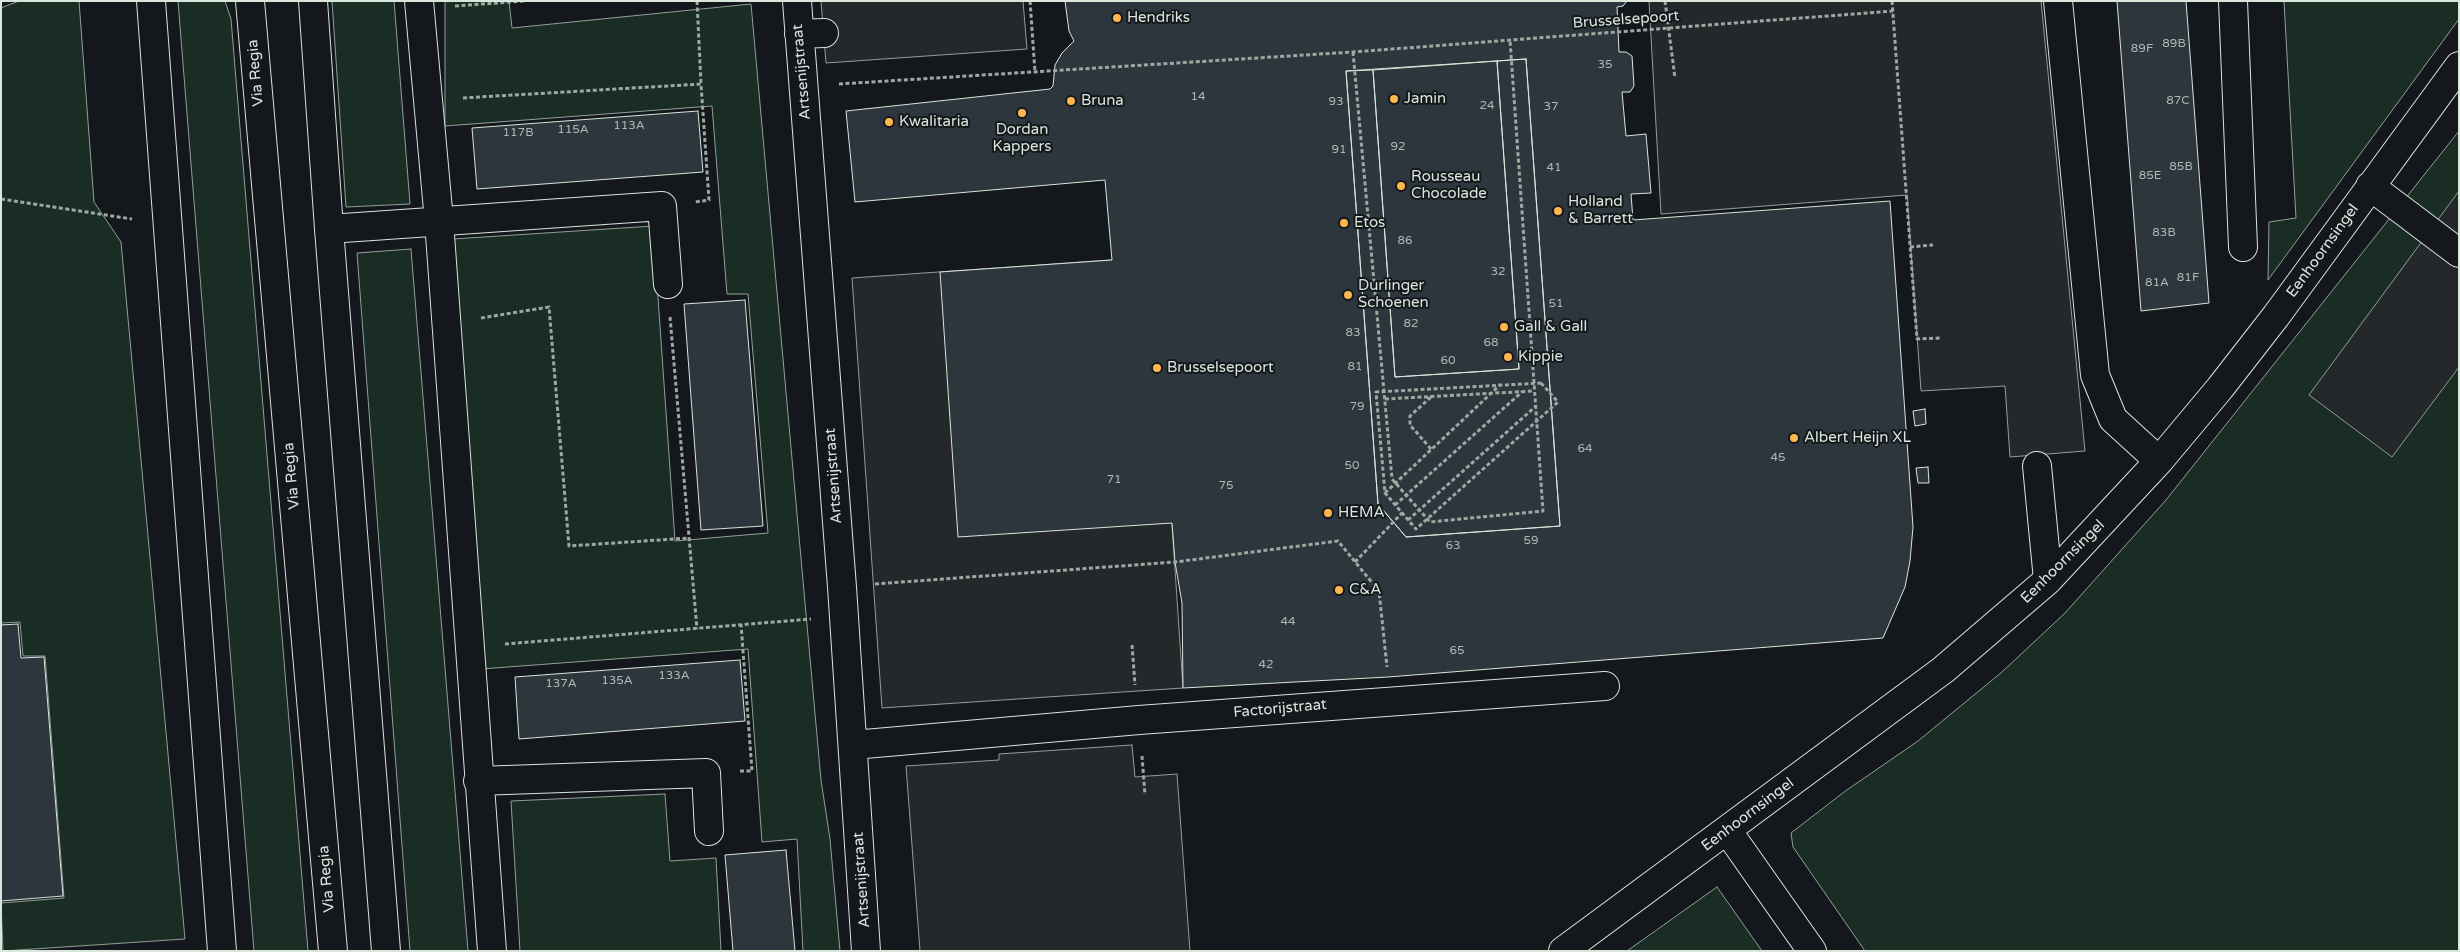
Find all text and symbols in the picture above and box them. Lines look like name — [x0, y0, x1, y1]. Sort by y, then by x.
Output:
street label: Brusselsepoort — [1572, 7, 1680, 33]
place label: Hendriks — [1127, 9, 1190, 27]
marker: Hendriks — [1111, 12, 1123, 24]
street label: Artsenijstraat — [789, 23, 815, 121]
house number: 89B — [2162, 37, 2186, 51]
street label: Via Regia — [244, 39, 268, 107]
house number: 89F — [2131, 42, 2153, 56]
house number: 35 — [1597, 58, 1613, 72]
house number: 14 — [1190, 90, 1206, 104]
place label: Jamin — [1404, 90, 1446, 108]
place label: Bruna — [1081, 92, 1124, 110]
marker: Jamin — [1388, 93, 1400, 105]
house number: 87C — [2166, 94, 2190, 108]
marker: Bruna — [1065, 95, 1077, 107]
house number: 93 — [1328, 95, 1344, 109]
house number: 24 — [1479, 99, 1495, 113]
house number: 37 — [1543, 100, 1559, 114]
marker: Dordan Kappers — [1016, 107, 1028, 119]
place label: Kwalitaria — [899, 113, 969, 131]
marker: Kwalitaria — [883, 116, 895, 128]
house number: 113A — [613, 119, 645, 133]
place label: Dordan Kappers — [993, 121, 1051, 156]
house number: 115A — [557, 123, 589, 137]
house number: 117B — [503, 126, 533, 140]
house number: 92 — [1390, 140, 1406, 154]
house number: 91 — [1331, 143, 1347, 157]
house number: 85B — [2169, 160, 2193, 174]
house number: 41 — [1546, 161, 1562, 175]
place label: Rousseau Chocolade — [1411, 168, 1487, 203]
house number: 85E — [2139, 169, 2161, 183]
marker: Rousseau Chocolade — [1395, 180, 1407, 192]
place label: Holland & Barrett — [1568, 193, 1633, 228]
street label: Eenhoornsingel — [2283, 201, 2363, 301]
marker: Holland & Barrett — [1552, 205, 1564, 217]
place label: Etos — [1354, 214, 1385, 232]
marker: Etos — [1338, 217, 1350, 229]
house number: 83B — [2152, 226, 2176, 240]
house number: 86 — [1397, 234, 1413, 248]
house number: 32 — [1490, 265, 1506, 279]
house number: 81F — [2177, 271, 2199, 285]
house number: 81A — [2145, 276, 2169, 290]
place label: Durlinger Schoenen — [1358, 277, 1429, 312]
marker: Durlinger Schoenen — [1342, 289, 1354, 301]
house number: 51 — [1548, 297, 1564, 311]
house number: 82 — [1403, 317, 1419, 331]
place label: Gall & Gall — [1514, 318, 1587, 336]
marker: Gall & Gall — [1498, 321, 1510, 333]
house number: 83 — [1345, 326, 1361, 340]
house number: 68 — [1483, 336, 1499, 350]
place label: Kippie — [1518, 348, 1563, 366]
marker: Kippie — [1502, 351, 1514, 363]
house number: 60 — [1440, 354, 1456, 368]
place label: Brusselsepoort — [1167, 359, 1274, 377]
house number: 81 — [1347, 360, 1363, 374]
marker: Brusselsepoort — [1151, 362, 1163, 374]
house number: 79 — [1349, 400, 1365, 414]
street label: Artsenijstraat — [822, 428, 846, 524]
place label: Albert Heijn XL — [1804, 429, 1911, 447]
marker: Albert Heijn XL — [1788, 432, 1800, 444]
street label: Via Regia — [280, 442, 304, 510]
house number: 64 — [1577, 442, 1593, 456]
house number: 45 — [1770, 451, 1786, 465]
house number: 50 — [1344, 459, 1360, 473]
house number: 71 — [1106, 473, 1122, 487]
house number: 75 — [1218, 479, 1234, 493]
place label: HEMA — [1338, 504, 1385, 522]
marker: HEMA — [1322, 507, 1334, 519]
street label: Eenhoornsingel — [2017, 516, 2109, 608]
house number: 59 — [1523, 534, 1539, 548]
house number: 63 — [1445, 539, 1461, 553]
place label: C&A — [1349, 581, 1381, 599]
marker: C&A — [1333, 584, 1345, 596]
house number: 44 — [1280, 615, 1296, 629]
house number: 65 — [1449, 644, 1465, 658]
house number: 42 — [1258, 658, 1274, 672]
house number: 133A — [658, 669, 690, 683]
house number: 135A — [601, 674, 633, 688]
house number: 137A — [545, 677, 577, 691]
street label: Factorijstraat — [1233, 696, 1327, 722]
street label: Eenhoornsingel — [1698, 774, 1798, 856]
street label: Artsenijstraat — [850, 832, 874, 928]
street label: Via Regia — [315, 845, 339, 913]

